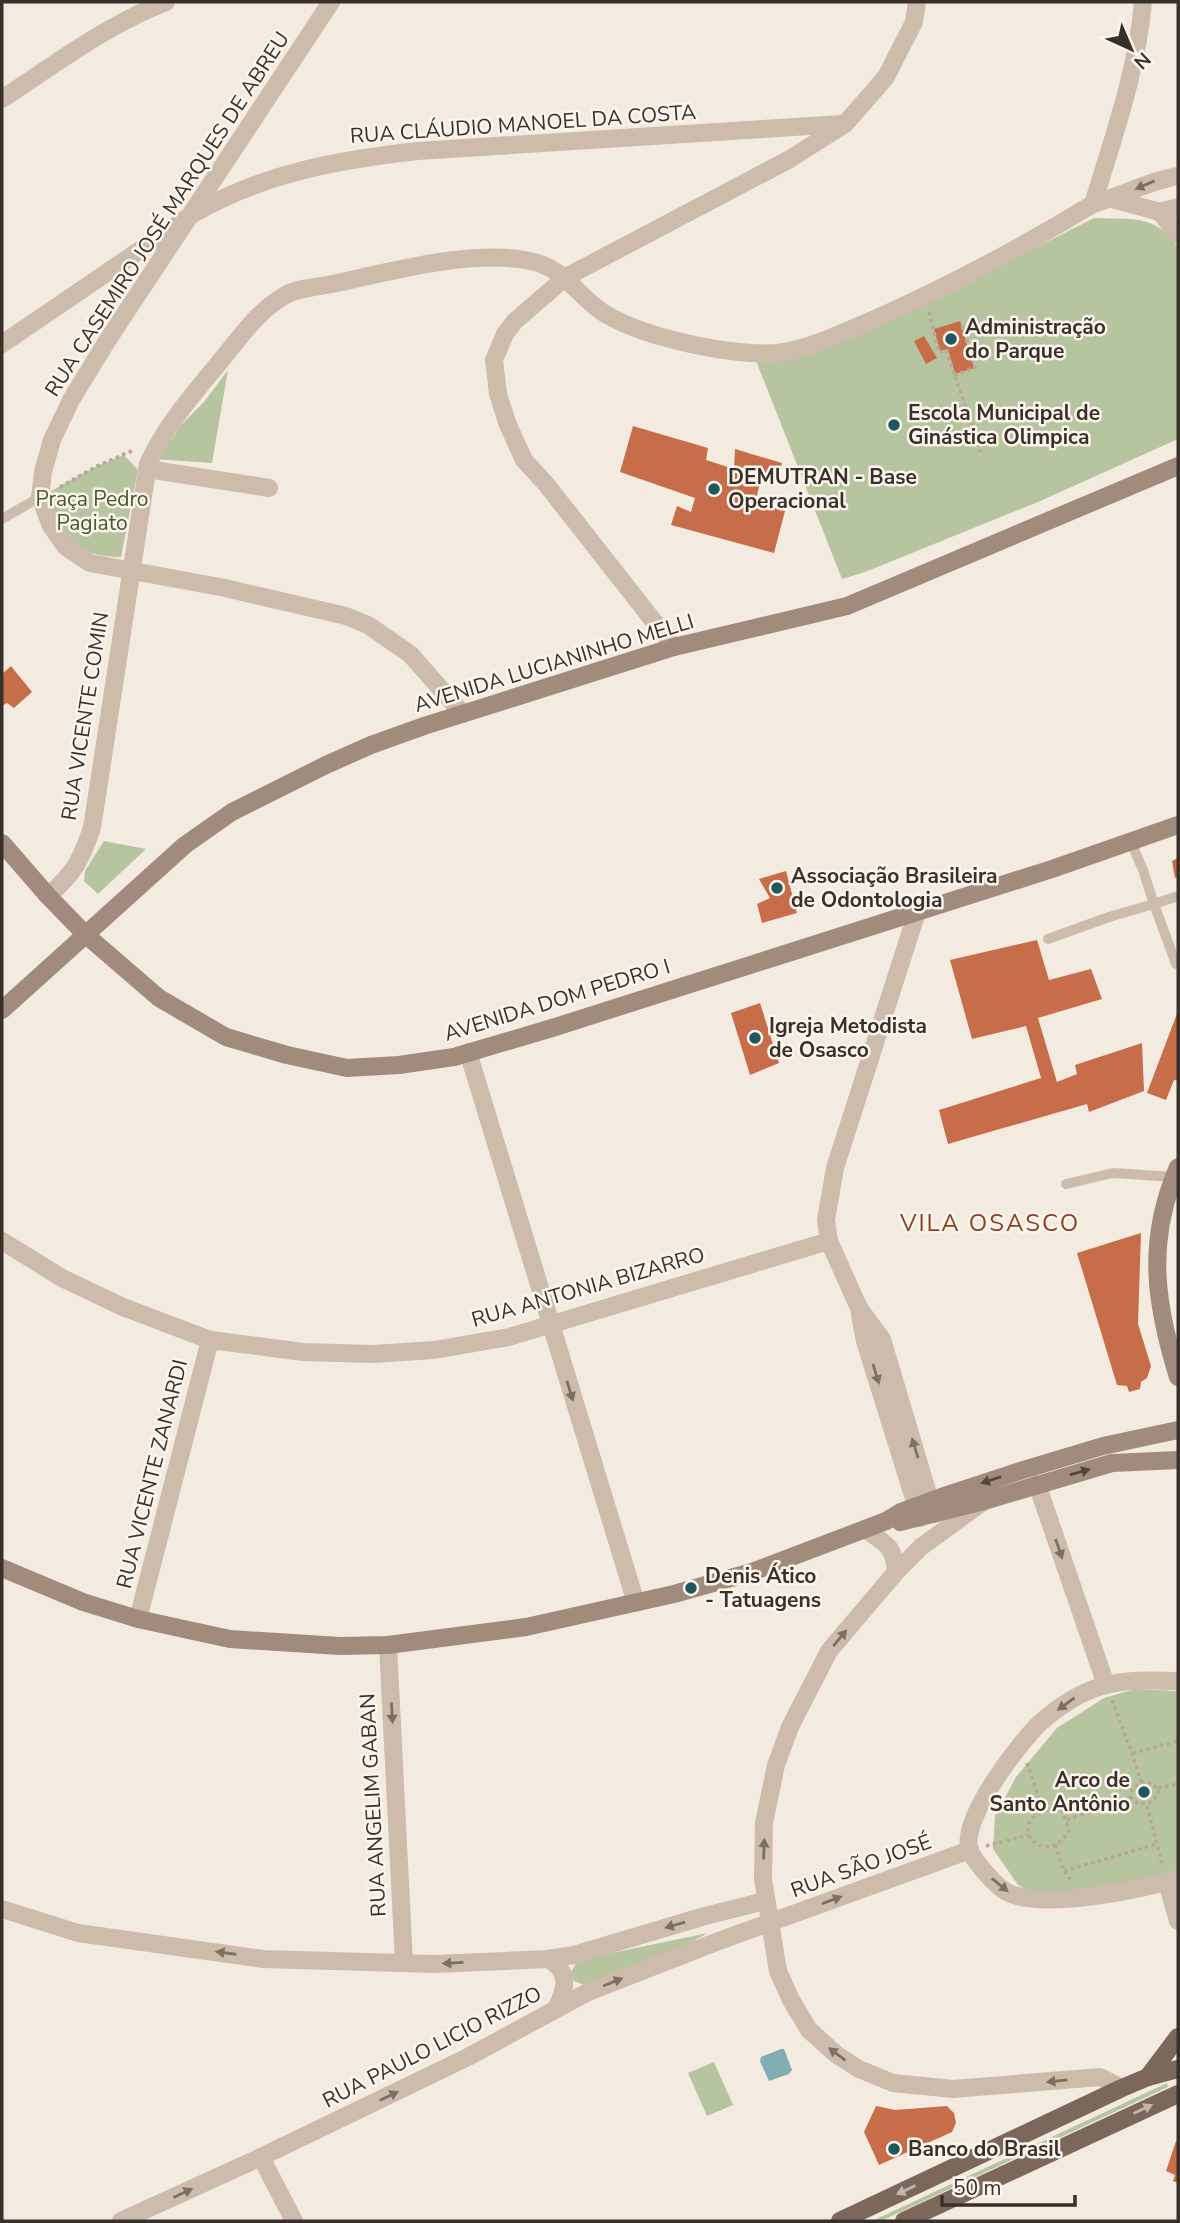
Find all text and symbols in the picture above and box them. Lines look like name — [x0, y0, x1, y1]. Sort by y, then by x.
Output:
north arrow — [1096, 14, 1166, 84]
street label: RUA CASEMIRO JOSÉ MARQUES DE ABREU — [38, 26, 296, 402]
text: N — [1128, 46, 1156, 75]
street label: RUA CLÁUDIO MANOEL DA COSTA — [349, 98, 697, 150]
one-way arrow — [1134, 180, 1155, 191]
place label: Administração do Parque — [965, 313, 1106, 365]
marker: Administração do Parque — [943, 331, 959, 347]
place label: Escola Municipal de Ginástica Olimpica — [908, 399, 1100, 451]
marker: Escola Municipal de Ginástica Olimpica — [886, 417, 902, 433]
place label: DEMUTRAN - Base Operacional — [728, 463, 917, 515]
marker: DEMUTRAN - Base Operacional — [706, 481, 722, 497]
park label: Praça Pedro Pagiato — [35, 485, 149, 537]
street label: AVENIDA LUCIANINHO MELLI — [411, 607, 697, 719]
street label: RUA VICENTE COMIN — [55, 610, 115, 822]
place label: Associação Brasileira de Odontologia — [791, 862, 998, 914]
marker: Associação Brasileira de Odontologia — [769, 880, 785, 896]
street label: AVENIDA DOM PEDRO I — [441, 952, 673, 1048]
place label: Igreja Metodista de Osasco — [769, 1012, 927, 1064]
marker: Igreja Metodista de Osasco — [747, 1030, 763, 1046]
district label: VILA OSASCO — [899, 1207, 1080, 1239]
street label: RUA ANTONIA BIZARRO — [468, 1240, 708, 1334]
street label: RUA VICENTE ZANARDI — [110, 1356, 194, 1592]
one-way arrow — [871, 1364, 881, 1385]
one-way arrow — [565, 1380, 576, 1401]
one-way arrow — [910, 1438, 920, 1459]
one-way arrow — [1069, 1466, 1091, 1477]
one-way arrow — [981, 1476, 1002, 1486]
one-way arrow — [1054, 1538, 1065, 1559]
place label: Denis Ático - Tatuagens — [705, 1562, 821, 1614]
marker: Denis Ático - Tatuagens — [683, 1580, 699, 1596]
one-way arrow — [832, 1630, 847, 1647]
street label: RUA ANGELIM GABAN — [353, 1692, 393, 1918]
one-way arrow — [1057, 1697, 1075, 1711]
one-way arrow — [386, 1703, 397, 1725]
place label: Arco de Santo Antônio — [990, 1766, 1130, 1818]
marker: Arco de Santo Antônio — [1136, 1784, 1152, 1800]
street label: RUA SÃO JOSÉ — [787, 1828, 935, 1904]
one-way arrow — [758, 1838, 769, 1860]
one-way arrow — [990, 1878, 1008, 1893]
one-way arrow — [822, 1895, 843, 1906]
one-way arrow — [665, 1920, 686, 1930]
one-way arrow — [215, 1948, 237, 1959]
one-way arrow — [441, 1958, 463, 1969]
one-way arrow — [603, 1977, 624, 1988]
street label: RUA PAULO LICIO RIZZO — [318, 1980, 546, 2114]
one-way arrow — [828, 2047, 847, 2061]
one-way arrow — [1045, 2076, 1067, 2087]
one-way arrow — [379, 2090, 399, 2102]
one-way arrow — [1133, 2103, 1153, 2115]
place label: Banco do Brasil — [908, 2135, 1061, 2163]
marker: Banco do Brasil — [886, 2141, 902, 2157]
scale bar — [942, 2164, 1075, 2208]
text: 50 m — [953, 2174, 1002, 2202]
one-way arrow — [896, 2185, 916, 2196]
one-way arrow — [173, 2187, 193, 2199]

